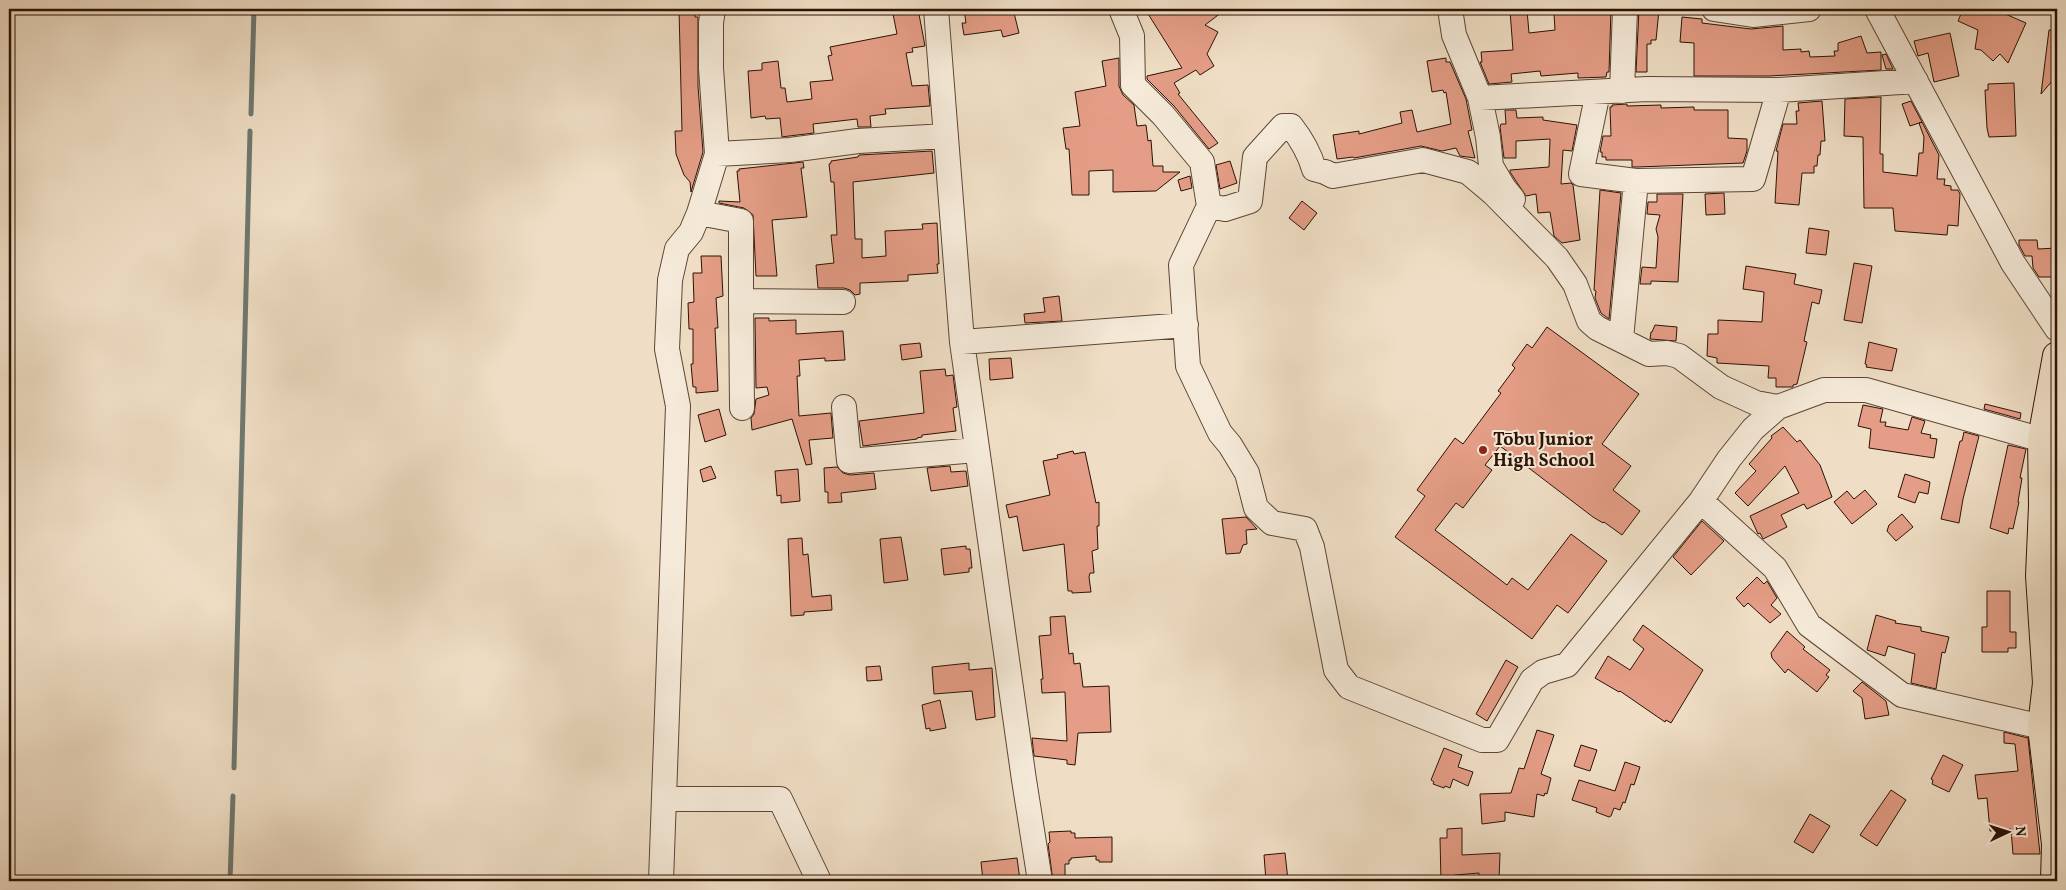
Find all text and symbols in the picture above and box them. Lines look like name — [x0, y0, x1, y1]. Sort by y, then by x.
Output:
place label: Tōbu Junior High School — [1493, 428, 1595, 474]
marker: Tōbu Junior High School — [1477, 444, 1489, 456]
north arrow — [1984, 808, 2034, 858]
text: N — [2010, 825, 2029, 837]

